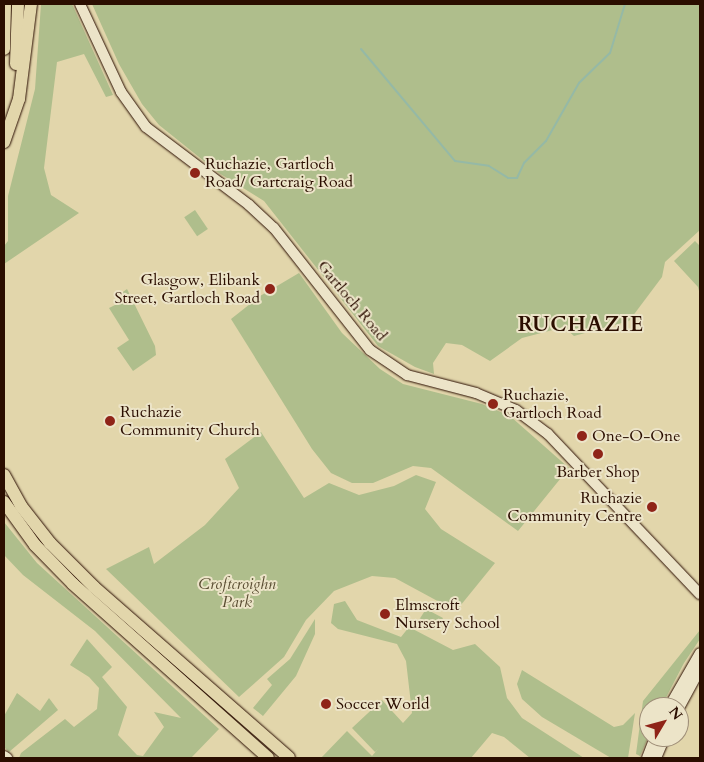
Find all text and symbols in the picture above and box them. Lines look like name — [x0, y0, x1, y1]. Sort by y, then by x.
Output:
place label: Ruchazie, Gartloch Road/ Gartcraig Road — [205, 154, 353, 192]
marker: Ruchazie, Gartloch Road/ Gartcraig Road — [189, 167, 201, 179]
street label: Gartloch Road — [313, 257, 391, 345]
place label: Glasgow, Elibank Street, Gartloch Road — [114, 270, 260, 308]
marker: Glasgow, Elibank Street, Gartloch Road — [264, 283, 276, 295]
district label: RUCHAZIE — [517, 312, 645, 338]
place label: Ruchazie, Gartloch Road — [503, 385, 602, 423]
marker: Ruchazie, Gartloch Road — [487, 398, 499, 410]
place label: Ruchazie Community Church — [120, 402, 260, 440]
marker: Ruchazie Community Church — [104, 415, 116, 427]
place label: One-O-One — [592, 426, 680, 446]
marker: One-O-One — [576, 430, 588, 442]
marker: Barber Shop — [592, 448, 604, 460]
place label: Barber Shop — [556, 462, 640, 482]
place label: Ruchazie Community Centre — [507, 488, 642, 526]
marker: Ruchazie Community Centre — [646, 501, 658, 513]
park label: Croftcroighn Park — [198, 574, 276, 612]
place label: Elmscroft Nursery School — [395, 595, 500, 633]
marker: Elmscroft Nursery School — [379, 608, 391, 620]
place label: Soccer World — [336, 694, 429, 714]
north arrow — [639, 697, 689, 747]
marker: Soccer World — [320, 698, 332, 710]
text: N — [664, 703, 687, 724]

